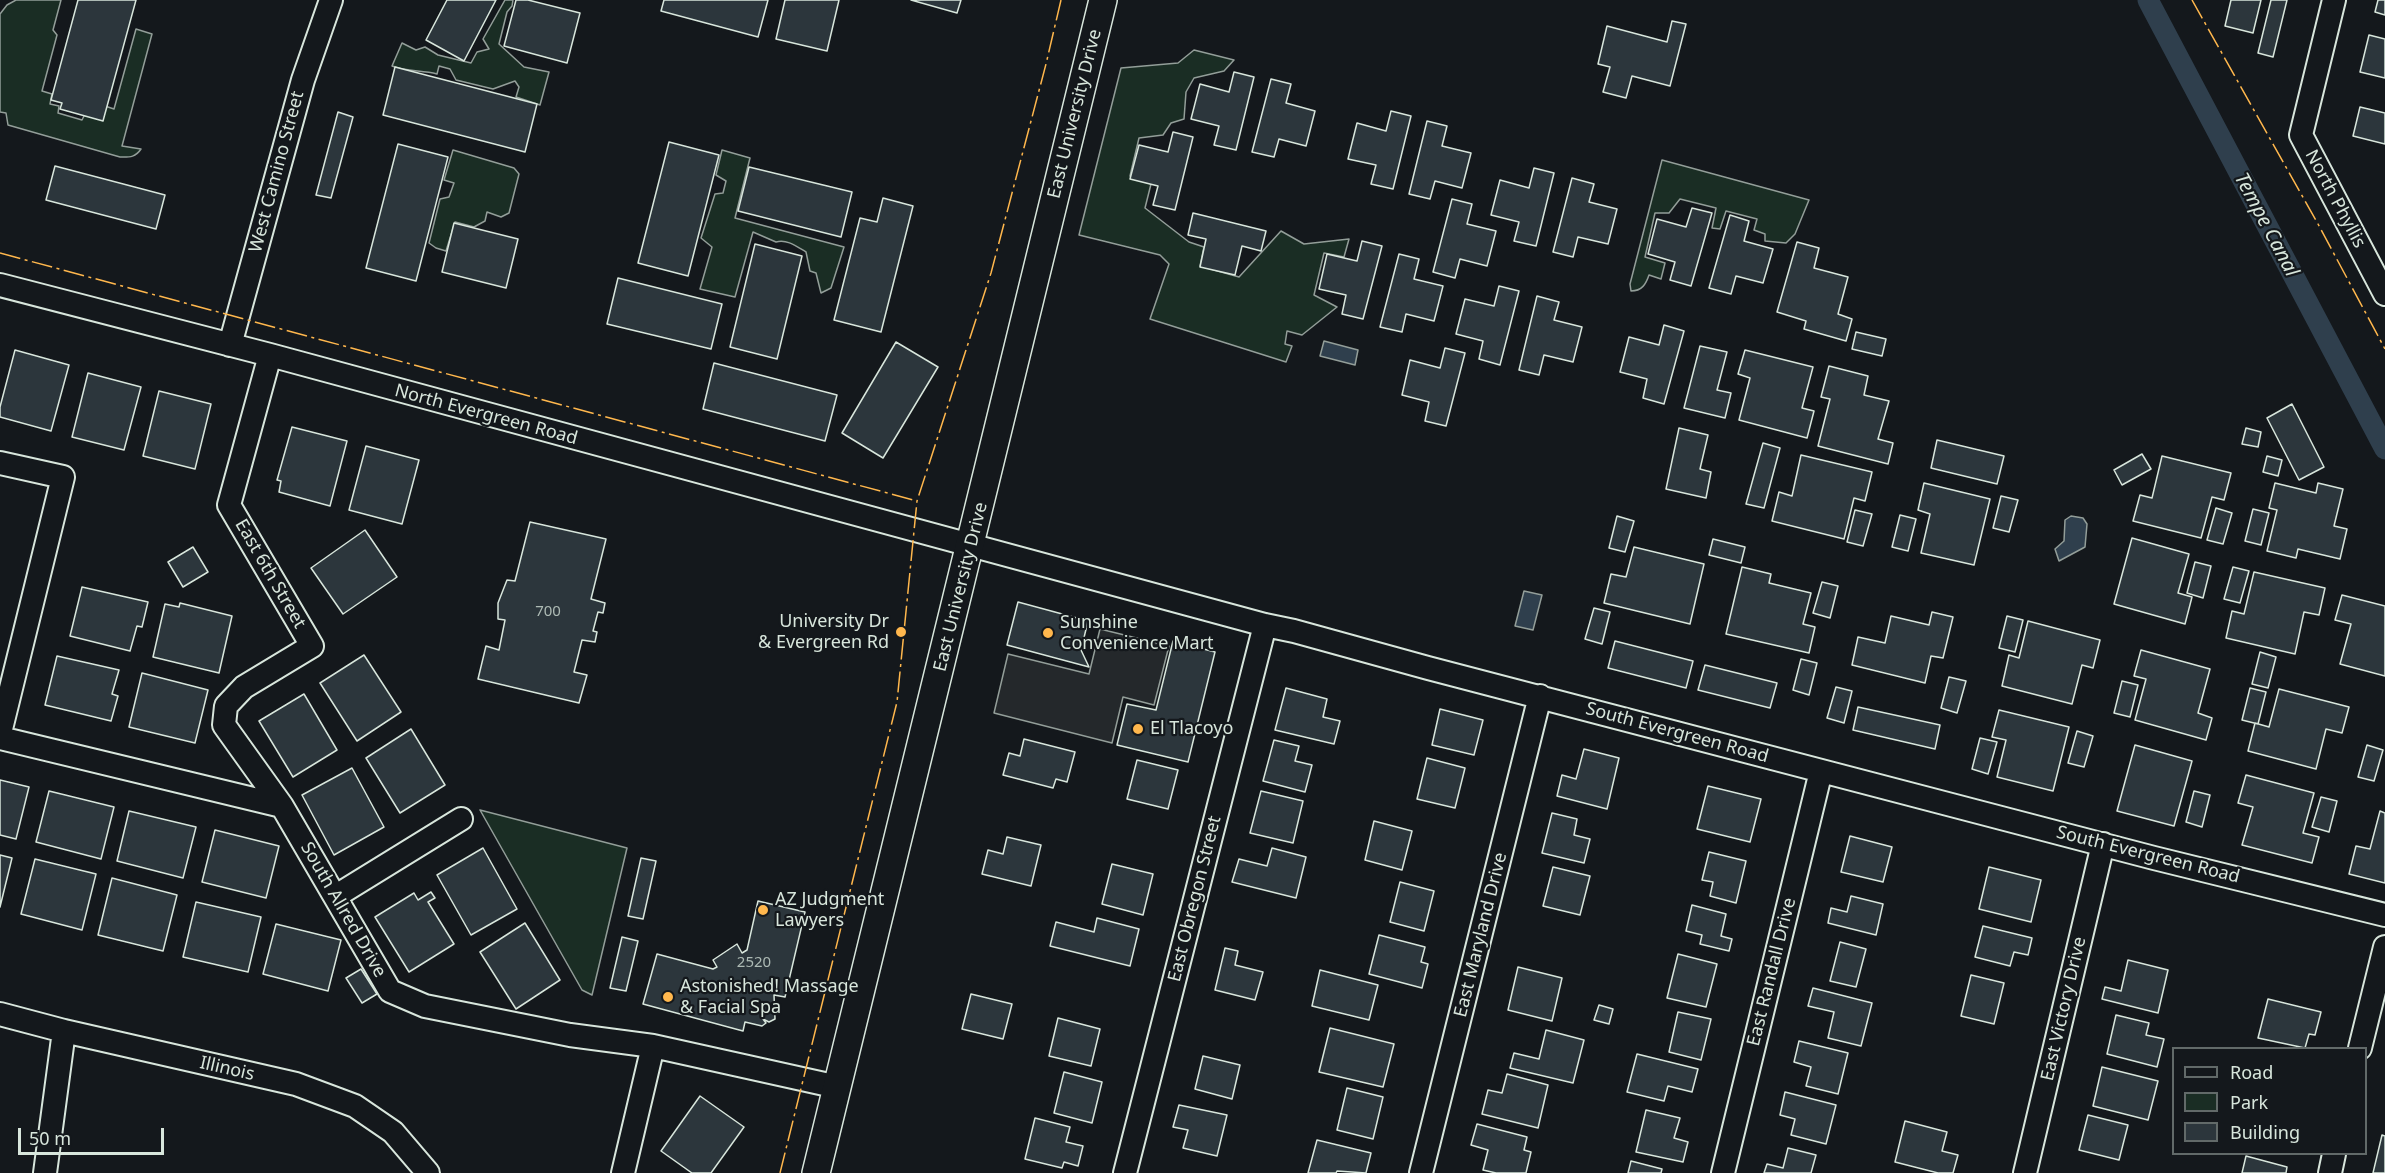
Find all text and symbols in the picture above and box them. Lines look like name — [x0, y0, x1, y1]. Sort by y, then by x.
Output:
street label: East University Drive — [1044, 27, 1106, 201]
street label: West Camino Street — [245, 89, 309, 255]
street label: North Phyllis — [2300, 146, 2370, 252]
water label: Tempe Canal — [2229, 169, 2303, 281]
street label: North Evergreen Road — [392, 380, 580, 450]
street label: East University Drive — [930, 500, 992, 674]
street label: East 6th Street — [230, 515, 310, 633]
house number: 700 — [535, 603, 561, 621]
place label: University Dr & Evergreen Rd — [758, 611, 889, 654]
place label: Sunshine Convenience Mart — [1060, 612, 1214, 654]
marker: University Dr & Evergreen Rd — [894, 625, 908, 639]
marker: Sunshine Convenience Mart — [1041, 626, 1055, 640]
street label: South Evergreen Road — [1583, 698, 1771, 768]
place label: El Tlacoyo — [1150, 718, 1233, 740]
marker: El Tlacoyo — [1131, 722, 1145, 736]
street label: East Obregon Street — [1164, 814, 1226, 984]
street label: South Evergreen Road — [2054, 822, 2242, 888]
street label: South Allred Drive — [296, 839, 390, 981]
street label: East Maryland Drive — [1450, 850, 1512, 1020]
place label: AZ Judgment Lawyers — [775, 889, 884, 932]
street label: East Randall Drive — [1743, 896, 1801, 1048]
marker: AZ Judgment Lawyers — [756, 903, 770, 917]
street label: East Victory Drive — [2037, 935, 2091, 1083]
house number: 2520 — [737, 954, 771, 972]
place label: Astonished! Massage & Facial Spa — [680, 976, 859, 1018]
marker: Astonished! Massage & Facial Spa — [661, 990, 675, 1004]
legend — [2172, 1047, 2367, 1155]
street label: Illinois — [198, 1052, 256, 1086]
text: Road — [2230, 1060, 2273, 1084]
text: Park — [2230, 1090, 2268, 1114]
scale bar — [21, 1116, 166, 1154]
text: Building — [2230, 1120, 2300, 1144]
text: 50 m — [29, 1126, 71, 1150]

